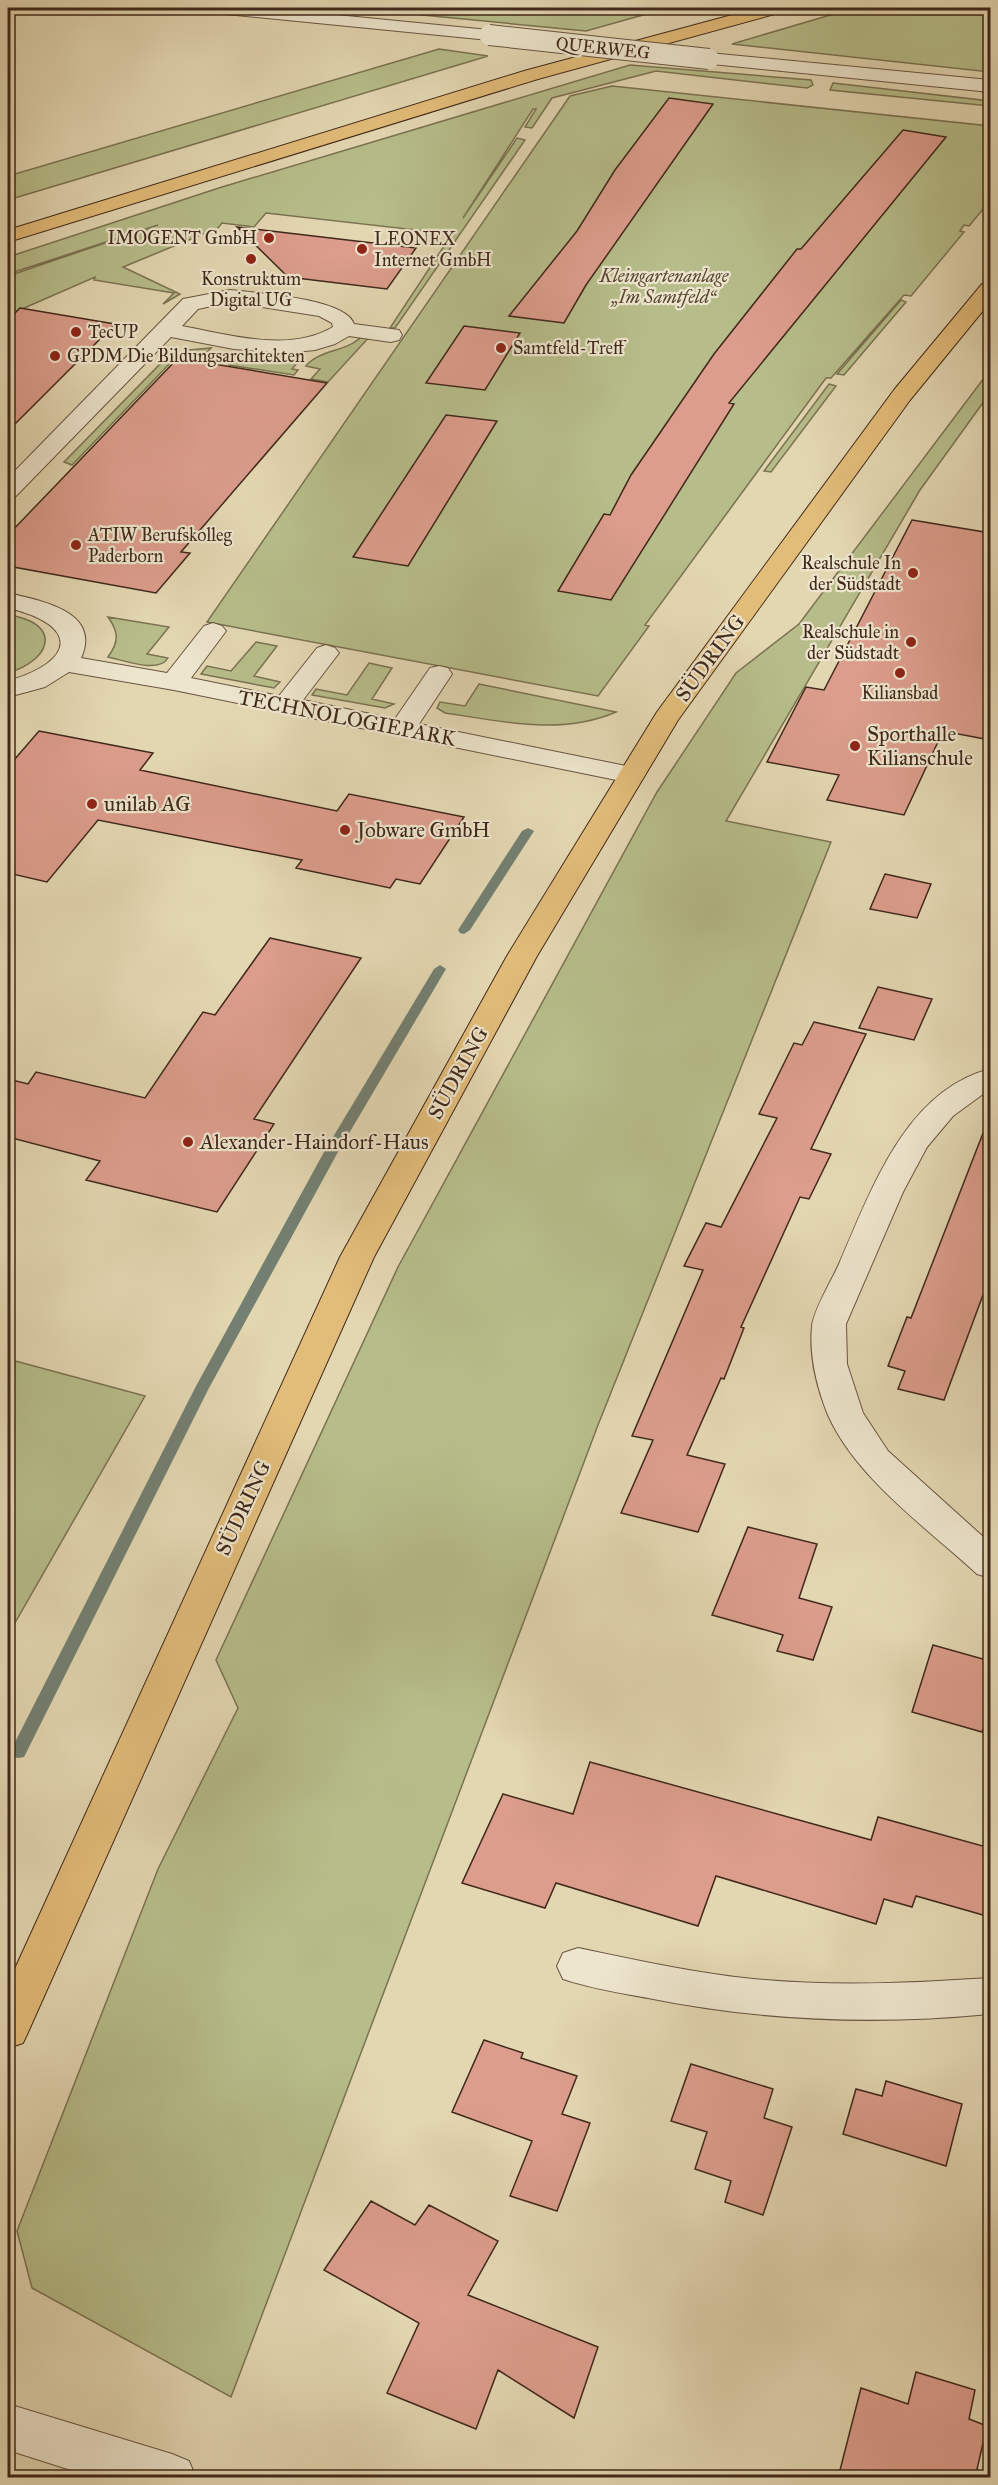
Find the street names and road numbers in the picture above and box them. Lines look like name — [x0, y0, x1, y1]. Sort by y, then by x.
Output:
street label: QUERWEG — [555, 32, 651, 64]
street label: SÜDRING — [670, 609, 750, 707]
street label: TECHNOLOGIEPARK — [236, 684, 459, 752]
street label: SÜDRING — [422, 1022, 494, 1124]
street label: SÜDRING — [210, 1456, 276, 1560]

